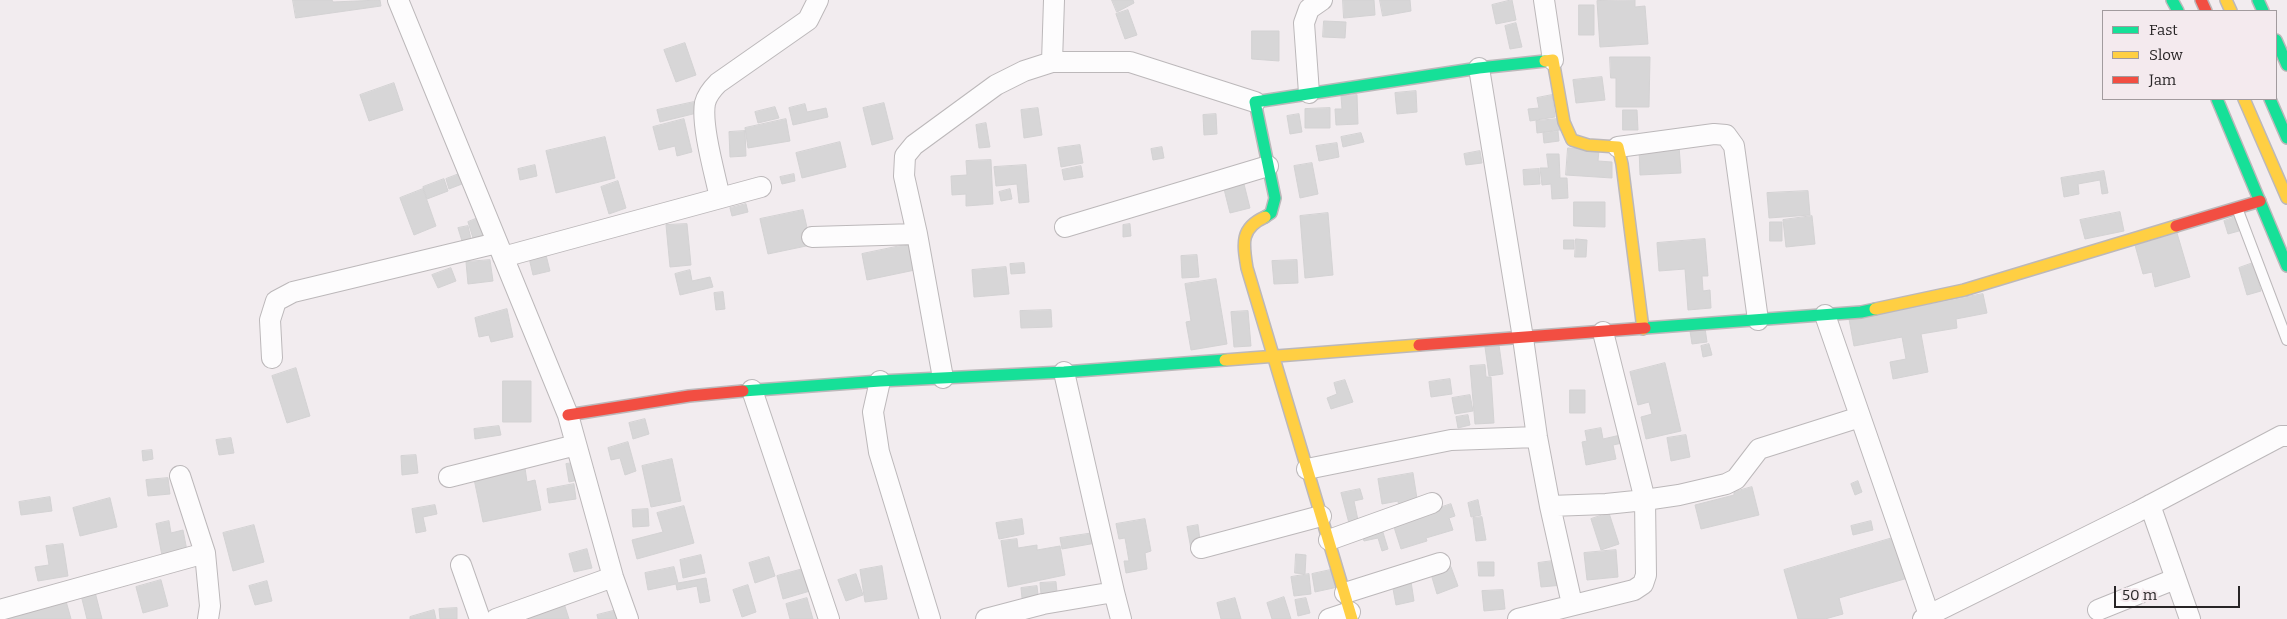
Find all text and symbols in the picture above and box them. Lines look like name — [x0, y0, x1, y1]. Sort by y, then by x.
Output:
legend — [2102, 10, 2277, 100]
text: Fast — [2149, 21, 2178, 39]
text: Slow — [2149, 46, 2183, 64]
text: Jam — [2149, 71, 2176, 89]
scale bar — [2117, 576, 2243, 608]
text: 50 m — [2122, 586, 2157, 604]

